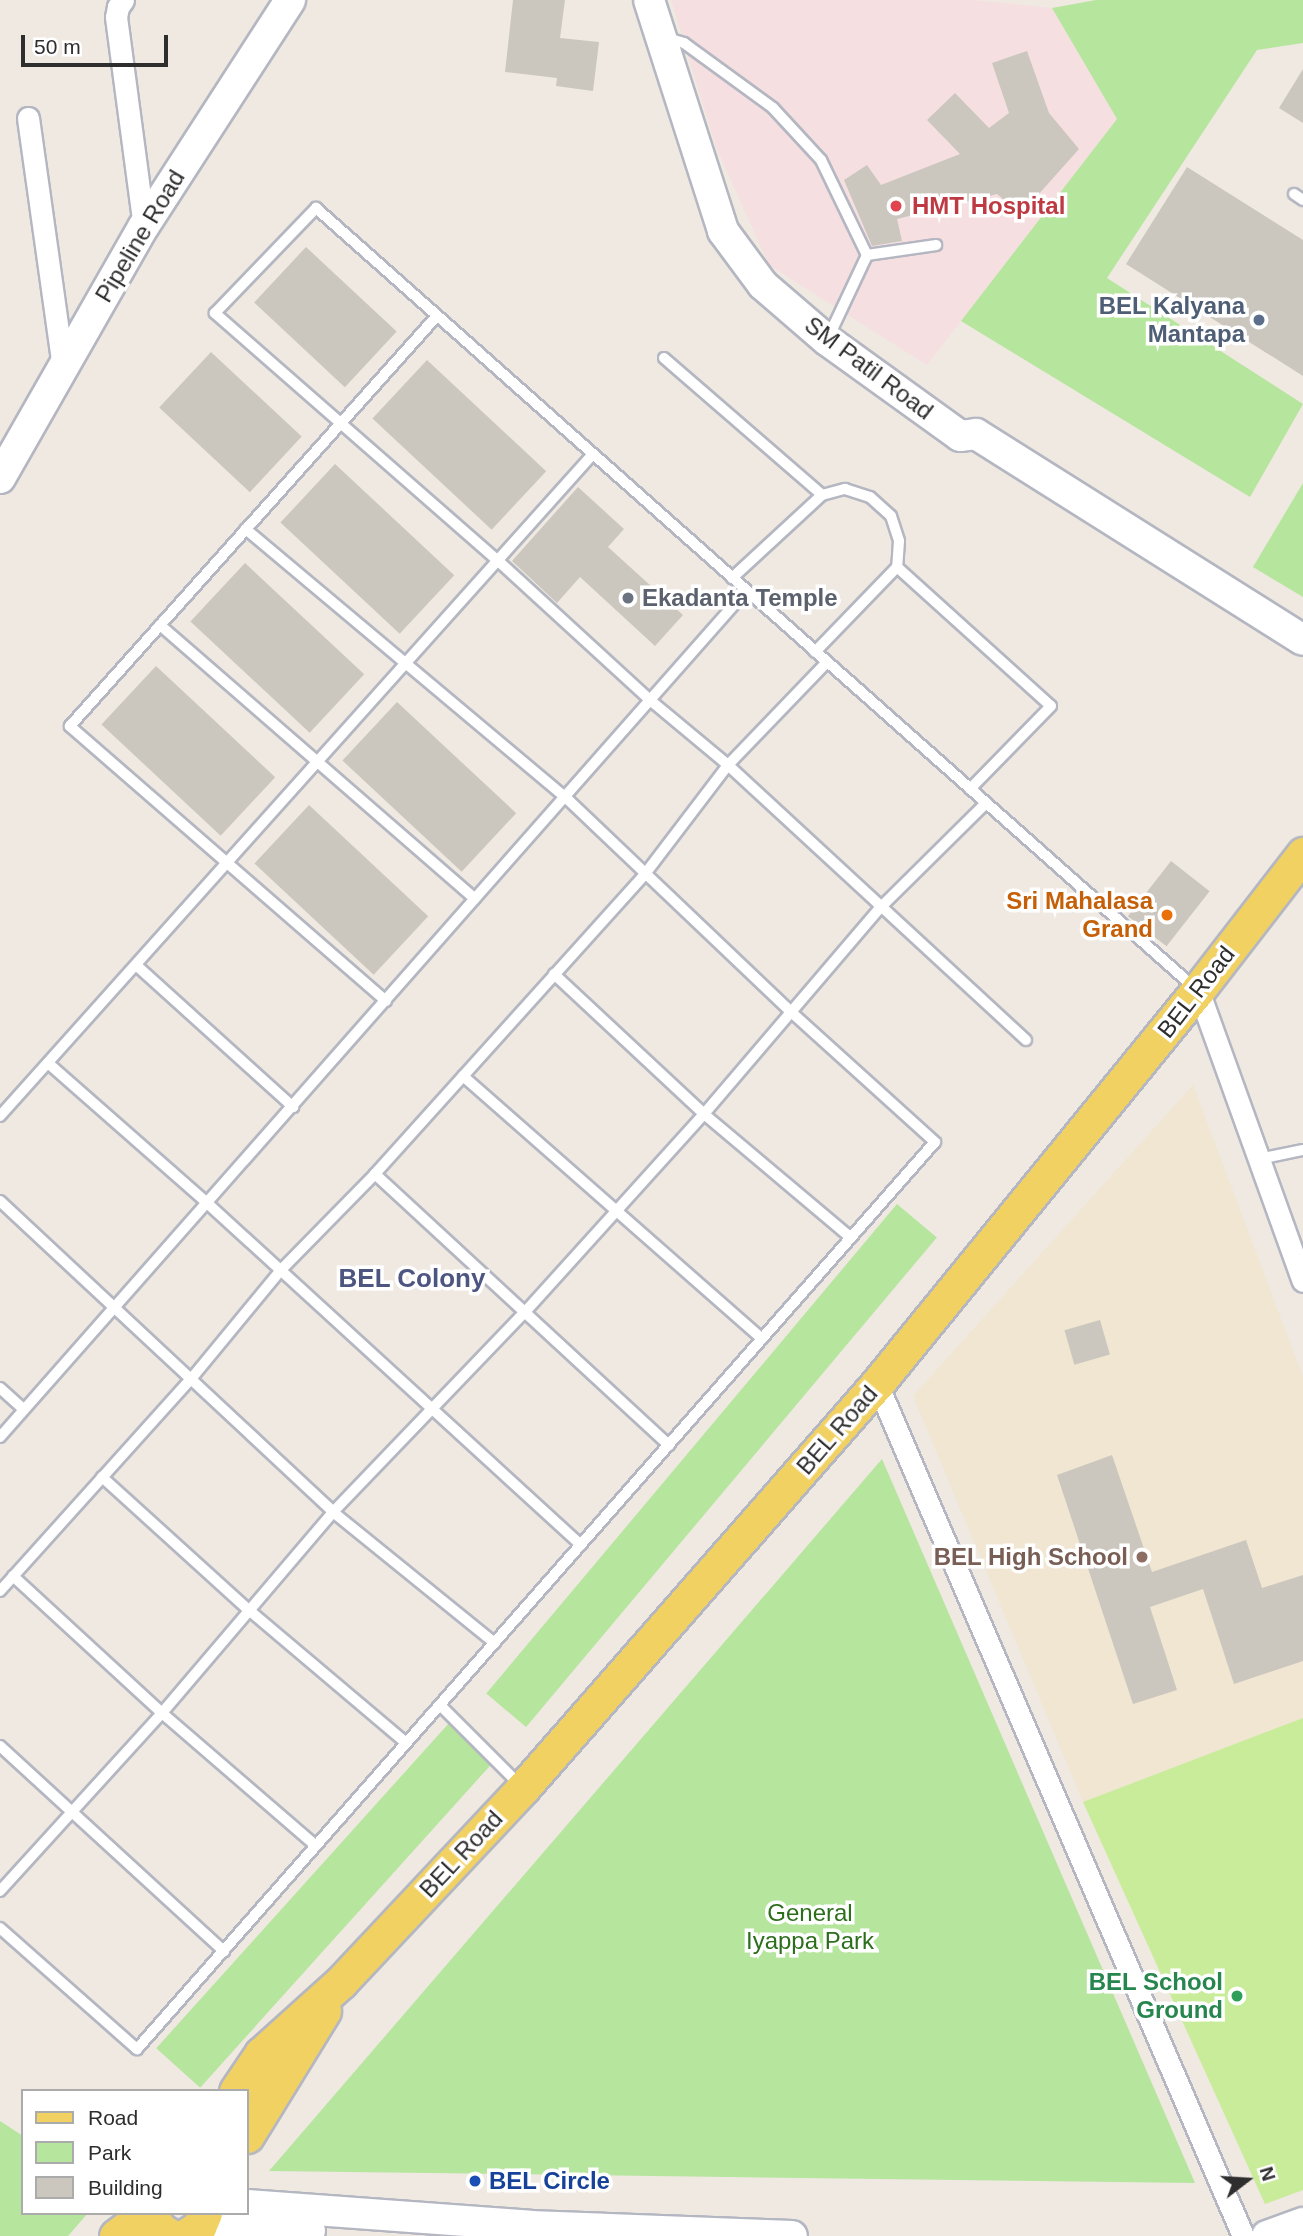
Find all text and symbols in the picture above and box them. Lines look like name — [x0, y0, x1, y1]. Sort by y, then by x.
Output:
scale bar — [24, 21, 172, 65]
text: 50 m — [34, 35, 81, 58]
street label: Pipeline Road — [89, 165, 191, 307]
place label: HMT Hospital — [912, 192, 1065, 220]
marker: HMT Hospital — [886, 196, 906, 216]
place label: BEL Kalyana Mantapa — [1098, 292, 1245, 348]
street label: SM Patil Road — [799, 310, 939, 426]
marker: BEL Kalyana Mantapa — [1251, 312, 1267, 328]
place label: Ekadanta Temple — [642, 584, 838, 612]
marker: Ekadanta Temple — [620, 590, 636, 606]
place label: Sri Mahalasa Grand — [1006, 887, 1153, 943]
marker: Sri Mahalasa Grand — [1159, 907, 1175, 923]
street label: BEL Road — [1151, 940, 1241, 1044]
district label: BEL Colony — [338, 1263, 486, 1295]
street label: BEL Road — [790, 1379, 884, 1481]
place label: BEL High School — [933, 1543, 1128, 1571]
marker: BEL High School — [1134, 1549, 1150, 1565]
street label: BEL Road — [413, 1804, 509, 1904]
park label: General Iyappa Park — [746, 1899, 874, 1955]
place label: BEL School Ground — [1088, 1968, 1223, 2024]
marker: BEL School Ground — [1229, 1988, 1245, 2004]
legend — [21, 2089, 248, 2215]
text: Road — [88, 2106, 138, 2129]
text: Park — [88, 2141, 131, 2164]
north arrow — [1212, 2145, 1282, 2215]
text: N — [1256, 2164, 1280, 2183]
place label: BEL Circle — [489, 2167, 610, 2195]
marker: BEL Circle — [467, 2173, 483, 2189]
text: Building — [88, 2176, 163, 2199]

